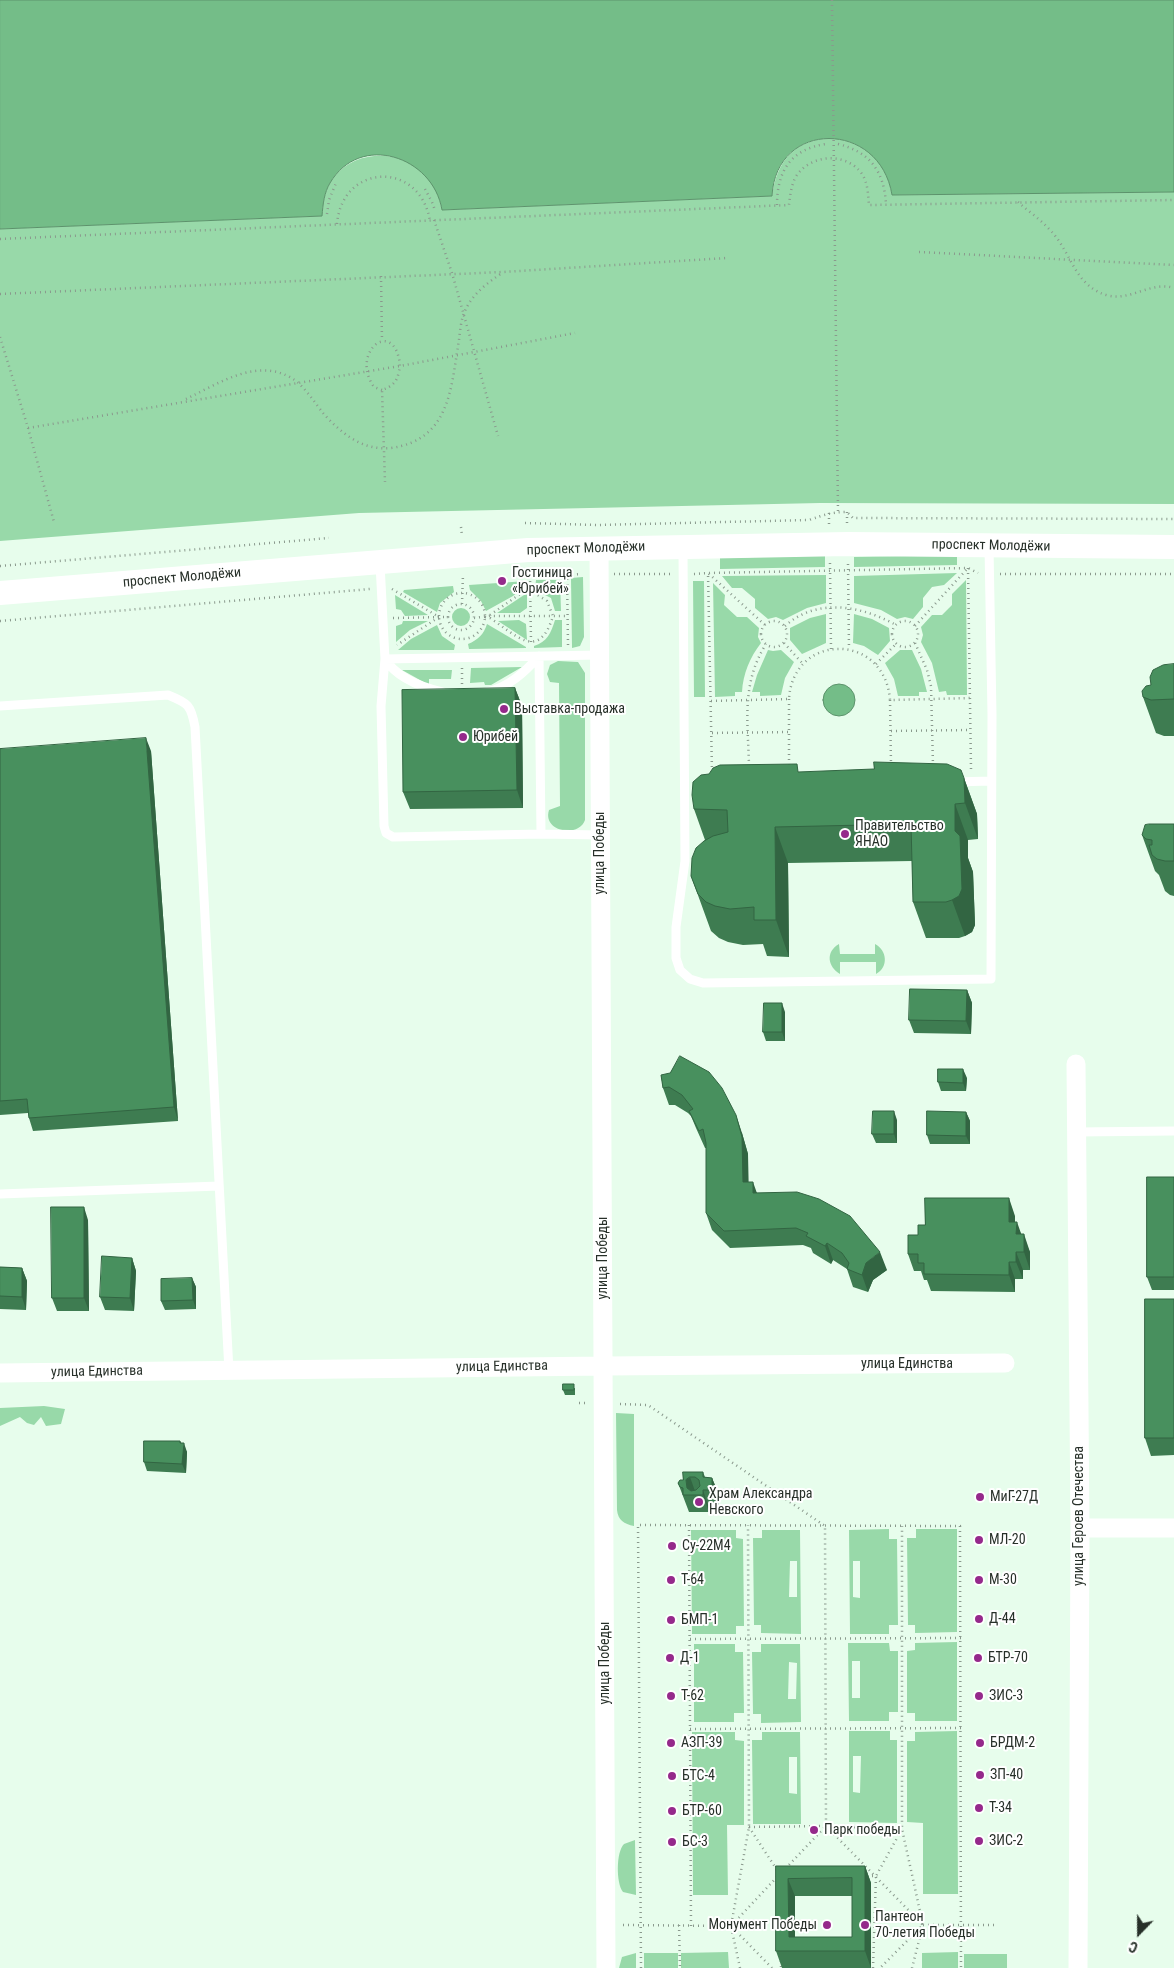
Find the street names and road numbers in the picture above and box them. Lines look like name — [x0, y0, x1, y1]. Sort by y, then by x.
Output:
street label: проспект Молодёжи — [931, 537, 1051, 555]
street label: проспект Молодёжи — [526, 539, 646, 559]
street label: проспект Молодёжи — [122, 564, 242, 592]
street label: улица Победы — [592, 811, 608, 895]
street label: улица Победы — [595, 1216, 611, 1300]
street label: улица Единства — [861, 1356, 953, 1372]
street label: улица Единства — [456, 1358, 548, 1376]
street label: улица Единства — [51, 1363, 143, 1381]
street label: улица Героев Отечества — [1071, 1446, 1087, 1586]
street label: улица Победы — [597, 1621, 613, 1705]

